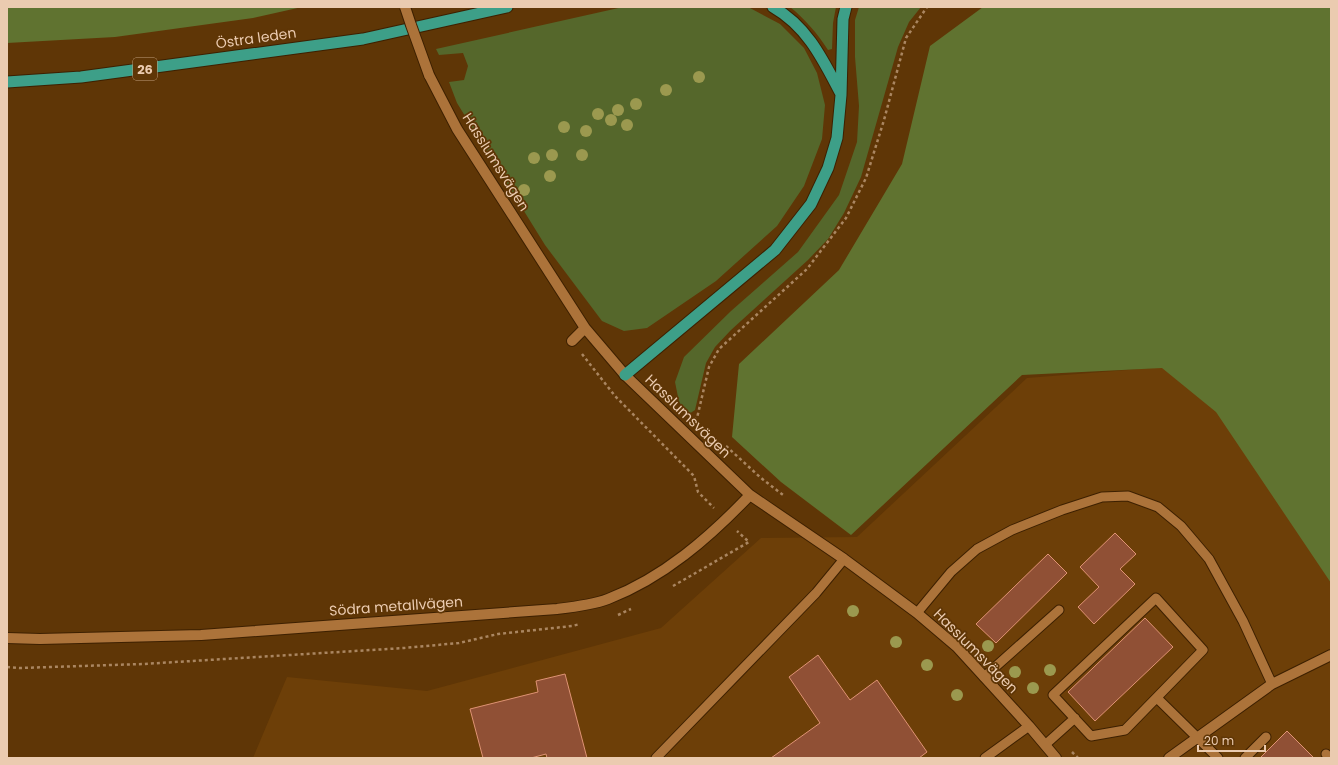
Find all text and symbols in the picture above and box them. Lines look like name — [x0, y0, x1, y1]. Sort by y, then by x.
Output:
street label: Östra leden — [214, 22, 298, 54]
road number: 26 — [133, 58, 157, 80]
street label: Hasslumsvägen — [458, 109, 534, 215]
street label: Hasslumsvägen — [641, 370, 735, 462]
street label: Södra metallvägen — [328, 591, 464, 621]
street label: Hasslumsvägen — [929, 604, 1023, 698]
scale bar — [1198, 727, 1265, 753]
text: 20 m — [1204, 732, 1234, 749]

